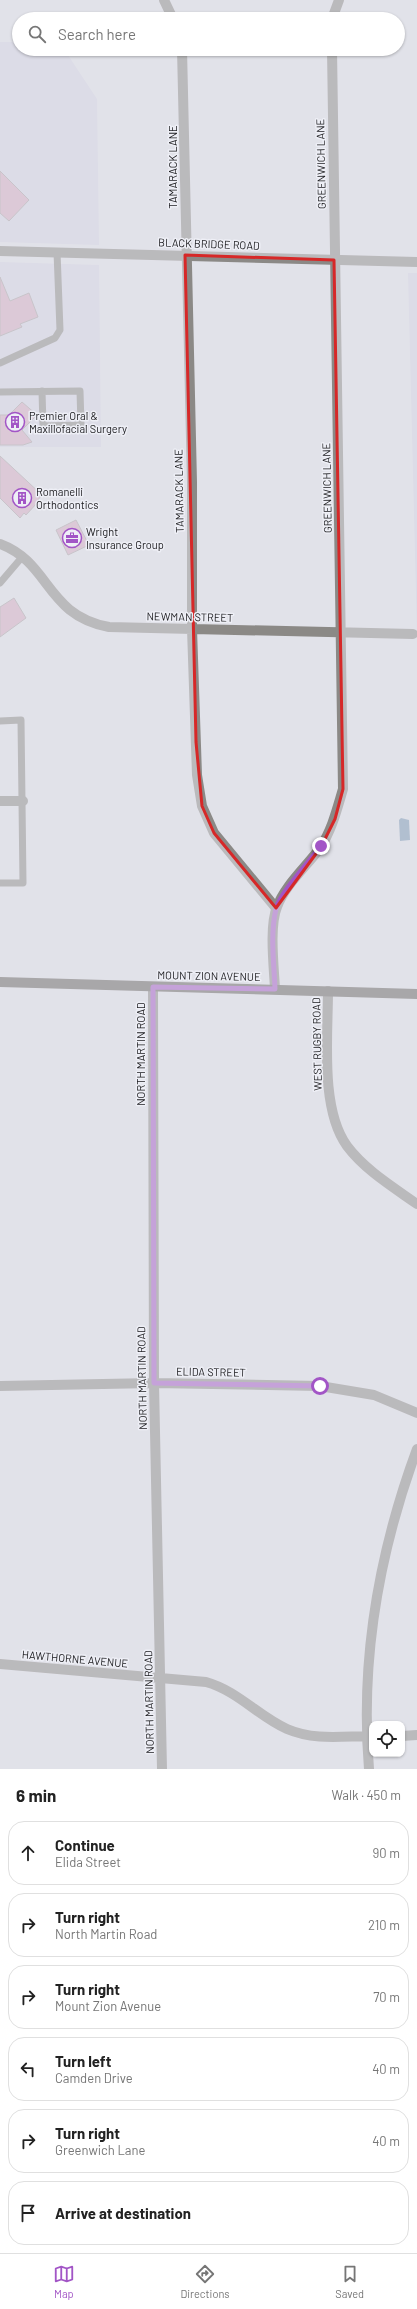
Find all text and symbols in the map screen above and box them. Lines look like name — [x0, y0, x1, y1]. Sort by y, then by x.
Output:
search box — [12, 12, 405, 56]
icon: search — [26, 23, 48, 45]
text: Search here — [58, 25, 136, 43]
street label: GREENWICH LANE — [313, 118, 328, 209]
street label: TAMARACK LANE — [166, 125, 179, 209]
street label: BLACK BRIDGE ROAD — [158, 235, 260, 252]
place label: Premier Oral & Maxillofacial Surgery — [29, 409, 127, 435]
building icon: Premier Oral & Maxillofacial Surgery — [4, 411, 26, 433]
street label: GREENWICH LANE — [319, 442, 334, 533]
street label: TAMARACK LANE — [171, 449, 186, 533]
place label: Romanelli Orthodontics — [36, 485, 99, 511]
building icon: Romanelli Orthodontics — [11, 487, 33, 509]
place label: Wright Insurance Group — [86, 525, 164, 551]
office icon: Wright Insurance Group — [61, 527, 83, 549]
street label: NEWMAN STREET — [147, 609, 233, 624]
route end — [312, 837, 330, 855]
street label: MOUNT ZION AVENUE — [157, 968, 261, 983]
street label: WEST RUGBY ROAD — [309, 997, 324, 1091]
street label: NORTH MARTIN ROAD — [134, 1002, 147, 1106]
street label: NORTH MARTIN ROAD — [134, 1326, 149, 1430]
street label: ELIDA STREET — [176, 1364, 246, 1379]
route start — [311, 1377, 329, 1395]
street label: HAWTHORNE AVENUE — [21, 1647, 129, 1670]
street label: NORTH MARTIN ROAD — [141, 1650, 156, 1754]
map controls — [369, 1721, 405, 1757]
button: locate — [369, 1721, 405, 1757]
text: 6 min — [16, 1785, 56, 1805]
text: Walk · 450 m — [332, 1787, 401, 1803]
text: Continue — [55, 1836, 115, 1854]
icon: ahead — [17, 1842, 39, 1864]
text: 90 m — [373, 1845, 400, 1861]
text: Elida Street — [55, 1854, 121, 1870]
text: Turn right — [55, 1908, 120, 1926]
icon: right — [17, 1914, 39, 1936]
text: 210 m — [368, 1917, 400, 1933]
text: North Martin Road — [55, 1926, 157, 1942]
text: Turn right — [55, 1980, 120, 1998]
icon: right — [17, 1986, 39, 2008]
text: 70 m — [373, 1989, 400, 2005]
text: Mount Zion Avenue — [55, 1998, 161, 2014]
text: Turn left — [55, 2052, 111, 2070]
icon: left — [17, 2058, 39, 2080]
text: 40 m — [372, 2061, 400, 2077]
text: Camden Drive — [55, 2070, 133, 2086]
text: Turn right — [55, 2124, 120, 2142]
icon: right — [17, 2130, 39, 2152]
text: 40 m — [372, 2133, 400, 2149]
text: Greenwich Lane — [55, 2142, 145, 2158]
icon: arrive — [17, 2202, 39, 2224]
text: Arrive at destination — [55, 2204, 191, 2222]
tab: Map — [53, 2263, 75, 2300]
tab: Directions — [180, 2263, 230, 2300]
tab: Saved — [335, 2263, 364, 2300]

